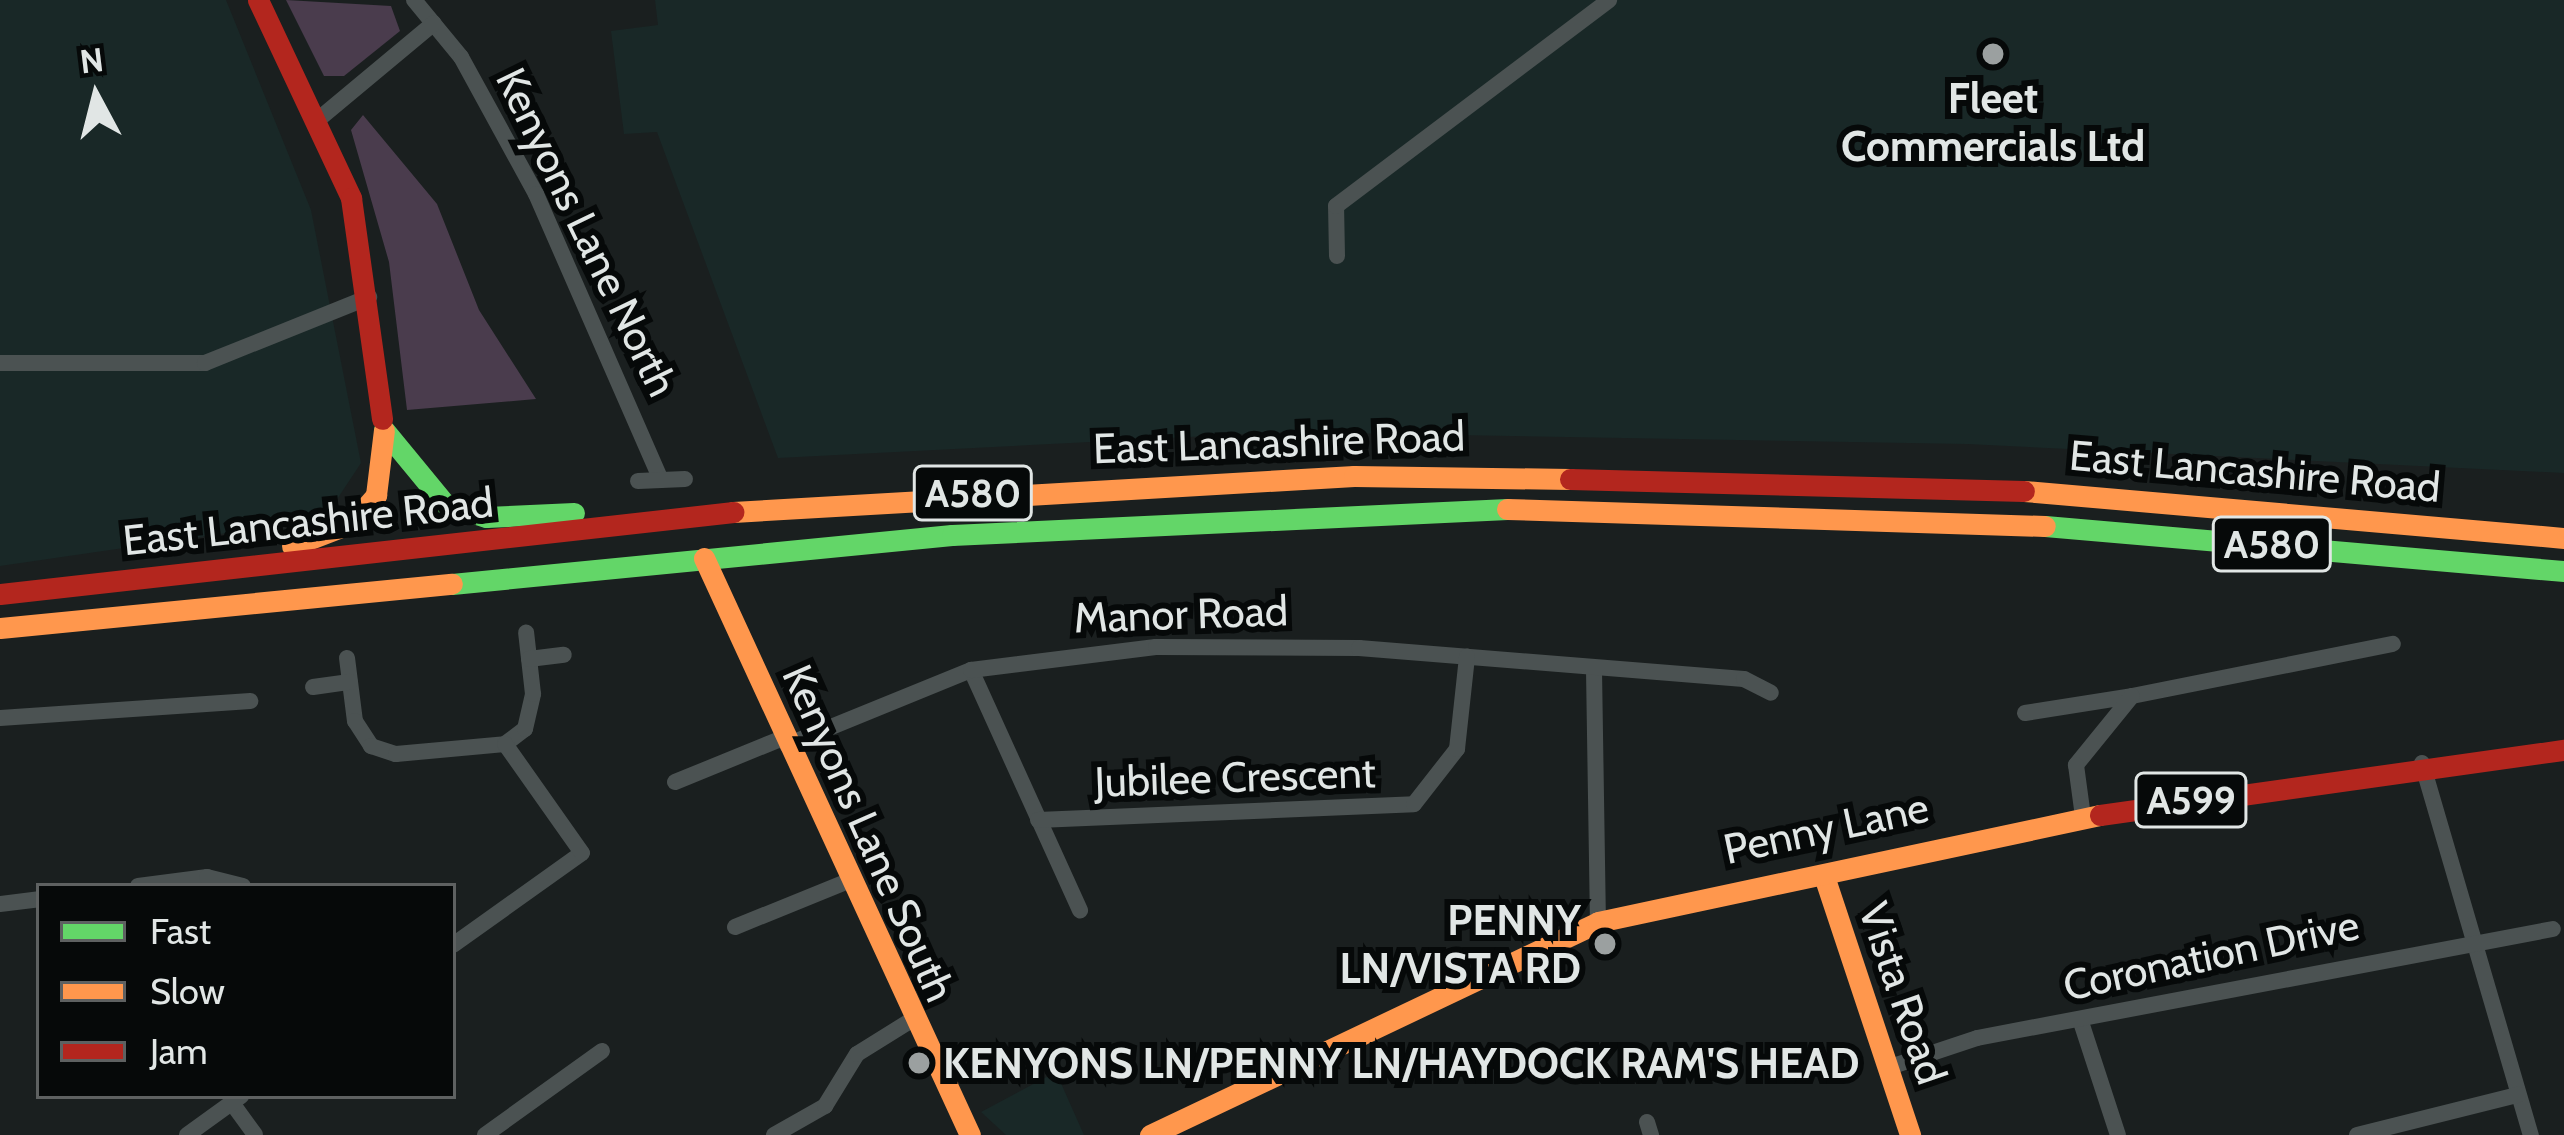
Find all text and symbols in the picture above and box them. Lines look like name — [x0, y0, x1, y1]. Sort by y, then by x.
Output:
north arrow — [36, 36, 156, 156]
text: N — [78, 39, 106, 82]
marker: Fleet Commercials Ltd — [1980, 41, 2006, 67]
street label: Kenyons Lane North — [486, 60, 688, 404]
place label: Fleet Commercials Ltd — [1841, 73, 2145, 172]
street label: East Lancashire Road — [1092, 410, 1466, 474]
street label: East Lancashire Road — [2067, 430, 2443, 512]
road number: A580 — [910, 460, 1036, 526]
street label: East Lancashire Road — [120, 476, 496, 566]
road number: A580 — [2209, 511, 2335, 577]
street label: Manor Road — [1073, 585, 1289, 643]
street label: Kenyons Lane South — [772, 657, 966, 1009]
street label: Jubilee Crescent — [1094, 747, 1376, 807]
road number: A599 — [2134, 767, 2248, 833]
street label: Penny Lane — [1719, 782, 1933, 874]
legend — [36, 883, 456, 1099]
place label: PENNY LN/VISTA RD — [1340, 895, 1581, 994]
street label: Vista Road — [1848, 896, 1958, 1090]
street label: Coronation Drive — [2059, 899, 2363, 1011]
text: Fast — [150, 909, 211, 953]
marker: PENNY LN/VISTA RD — [1592, 931, 1618, 957]
text: Slow — [150, 969, 225, 1013]
text: Jam — [150, 1029, 208, 1073]
place label: KENYONS LN/PENNY LN/HAYDOCK RAM'S HEAD — [943, 1038, 1860, 1088]
marker: KENYONS LN/PENNY LN/HAYDOCK RAM'S HEAD — [906, 1050, 932, 1076]

